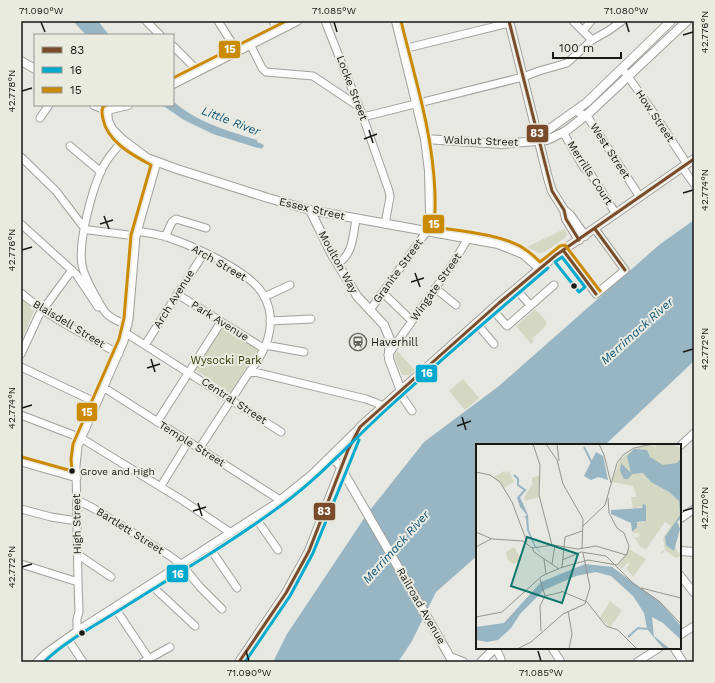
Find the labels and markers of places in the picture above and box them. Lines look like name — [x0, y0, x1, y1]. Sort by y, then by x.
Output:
unlabelled marker — [569, 281, 579, 291]
station icon: Haverhill — [348, 332, 368, 352]
place label: Haverhill — [371, 336, 419, 349]
marker: Grove and High — [67, 466, 77, 476]
place label: Grove and High — [80, 466, 155, 477]
unlabelled marker — [77, 628, 87, 638]

